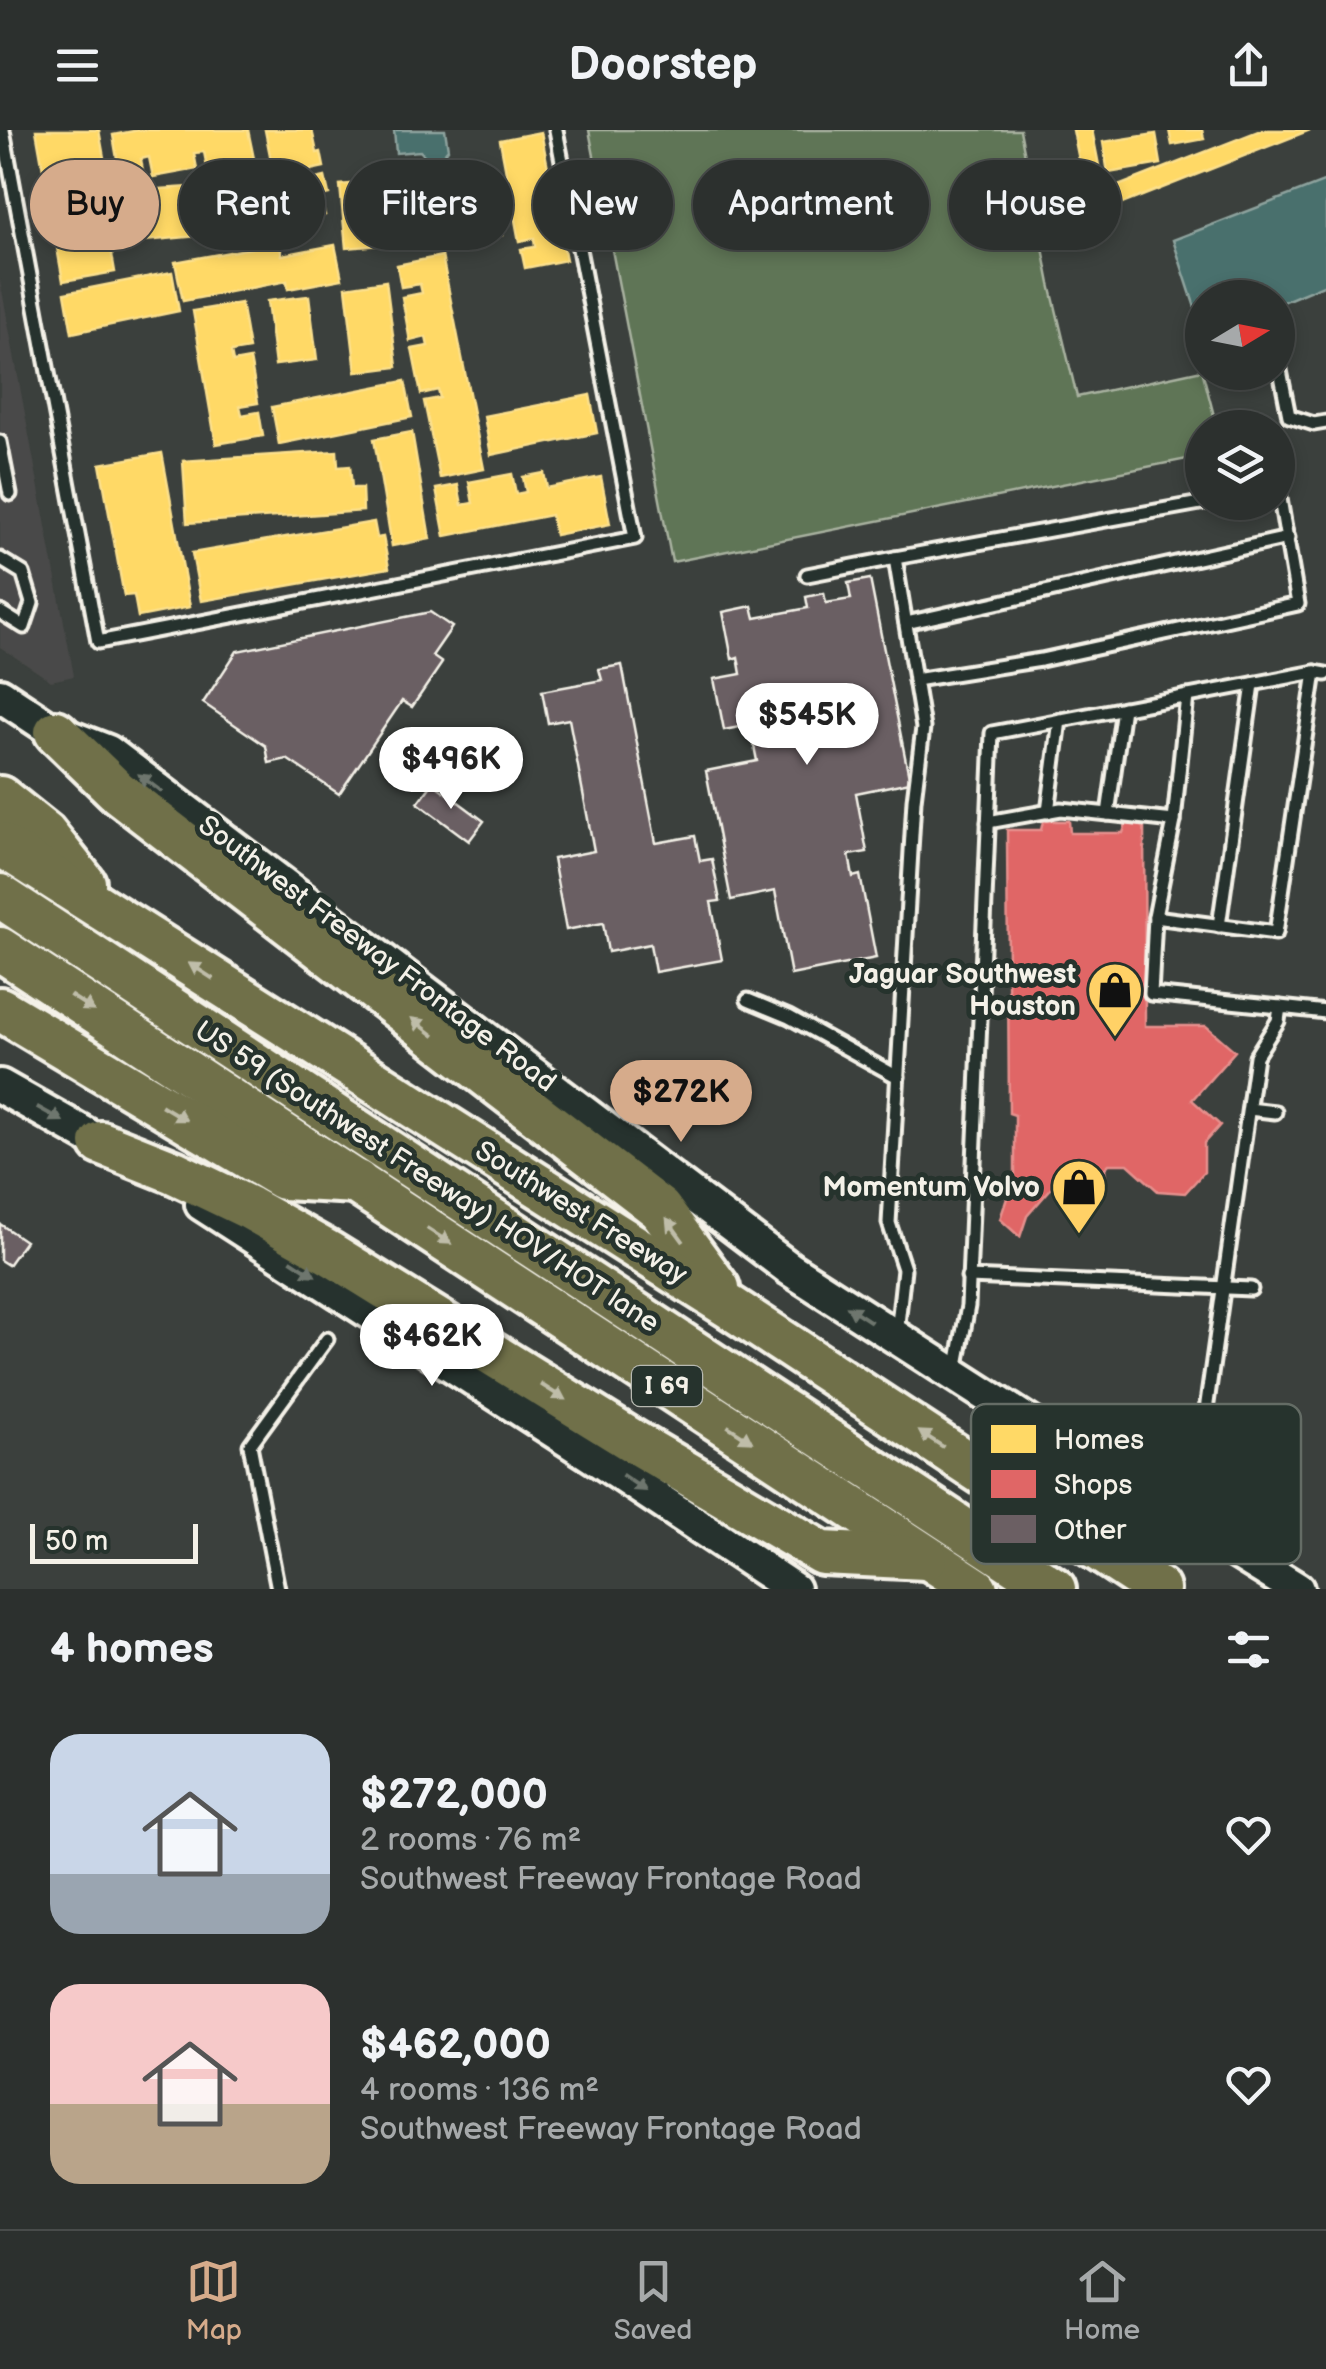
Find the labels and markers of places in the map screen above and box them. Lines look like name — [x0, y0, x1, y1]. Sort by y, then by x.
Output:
pin: $545K — [737, 683, 877, 768]
pin: $496K — [381, 727, 521, 812]
place label: Jaguar Southwest Houston — [849, 958, 1076, 1023]
shop icon: Jaguar Southwest Houston — [1085, 960, 1145, 1039]
pin: $272K — [611, 1060, 751, 1145]
shop icon: Momentum Volvo — [1049, 1157, 1109, 1236]
place label: Momentum Volvo — [822, 1171, 1040, 1204]
pin: $462K — [362, 1304, 502, 1389]

